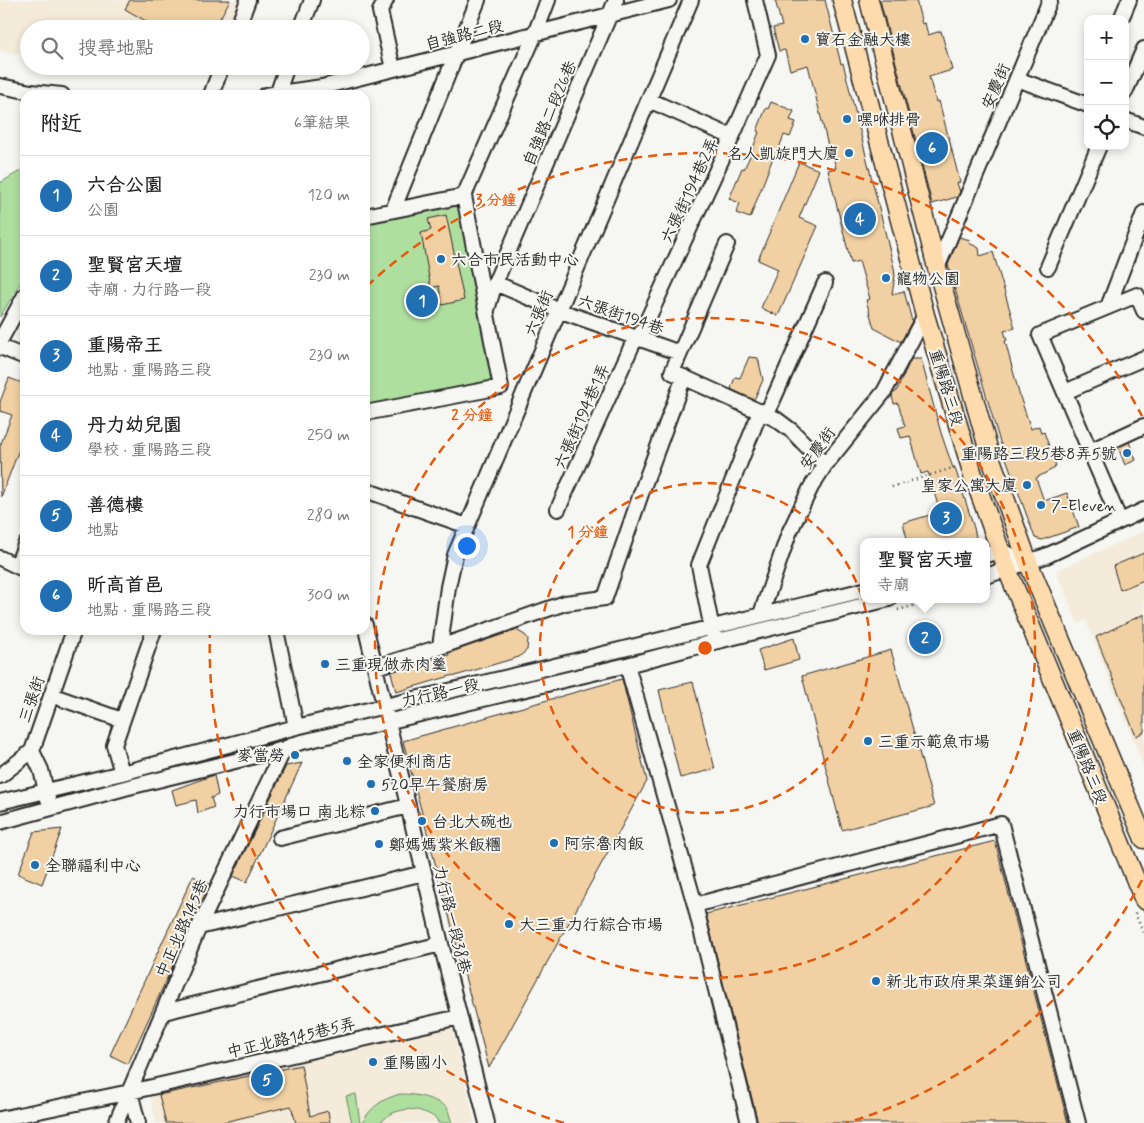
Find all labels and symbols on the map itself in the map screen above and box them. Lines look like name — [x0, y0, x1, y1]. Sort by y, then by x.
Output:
street label: 自強路二段 — [423, 16, 506, 55]
place label: 寶石金融大樓 — [815, 30, 911, 51]
marker: 寶石金融大樓 — [799, 33, 811, 45]
street label: 自強路二段26巷 — [519, 58, 582, 170]
street label: 安慶街 — [977, 60, 1015, 113]
place label: 嘿咻排骨 — [857, 110, 921, 131]
marker: 嘿咻排骨 — [841, 113, 853, 125]
pin: 6 — [916, 129, 948, 167]
street label: 六張街194巷2弄 — [657, 135, 724, 247]
place label: 名人凱旋門大廈 — [727, 144, 839, 165]
marker: 名人凱旋門大廈 — [843, 147, 855, 159]
text: 3 分鐘 — [476, 191, 516, 211]
pin: 4 — [844, 200, 876, 238]
place label: 六合市民活動中心 — [451, 250, 579, 271]
marker: 六合市民活動中心 — [435, 253, 447, 265]
place label: 寵物公園 — [896, 269, 960, 290]
marker: 寵物公園 — [880, 272, 892, 284]
pin: 1 — [406, 282, 438, 320]
street label: 六張街 — [520, 287, 558, 340]
street label: 六張街194巷 — [574, 291, 667, 340]
street label: 重陽路三段 — [924, 346, 967, 429]
street label: 六張街194巷1弄 — [550, 361, 615, 473]
text: 2 分鐘 — [451, 406, 493, 426]
street label: 安慶街 — [796, 423, 841, 474]
place label: 重陽路三段5巷8弄5號 — [961, 444, 1117, 465]
marker: 重陽路三段5巷8弄5號 — [1121, 447, 1133, 459]
place label: 皇家公寓大廈 — [921, 476, 1017, 497]
marker: 皇家公寓大廈 — [1021, 479, 1033, 491]
place label: 7-Eleven — [1051, 496, 1117, 517]
pin: 3 — [930, 499, 962, 537]
marker: 7-Eleven — [1035, 499, 1047, 511]
text: 1 分鐘 — [568, 523, 608, 543]
your location — [454, 533, 480, 559]
pin: 2 — [909, 619, 941, 657]
centre of rings — [696, 639, 714, 657]
place label: 三重現做赤肉羹 — [335, 655, 447, 676]
marker: 三重現做赤肉羹 — [319, 658, 331, 670]
street label: 三張街 — [15, 673, 50, 726]
street label: 力行路一段 — [399, 674, 482, 713]
street label: 重陽路三段 — [1062, 726, 1111, 808]
place label: 三重示範魚市場 — [878, 732, 990, 753]
marker: 三重示範魚市場 — [862, 735, 874, 747]
place label: 麥當勞 — [237, 746, 285, 767]
marker: 麥當勞 — [289, 749, 301, 761]
place label: 全家便利商店 — [357, 752, 453, 773]
marker: 全家便利商店 — [341, 755, 353, 767]
place label: 520早午餐廚房 — [381, 775, 489, 796]
marker: 520早午餐廚房 — [365, 778, 377, 790]
place label: 力行市場口 南北粽 — [233, 802, 365, 823]
marker: 力行市場口 南北粽 — [369, 805, 381, 817]
place label: 台北大碗也 — [432, 812, 512, 833]
marker: 台北大碗也 — [416, 815, 428, 827]
place label: 阿宗魯肉飯 — [564, 834, 644, 855]
place label: 鄭媽媽紫米飯糰 — [389, 835, 501, 856]
marker: 阿宗魯肉飯 — [548, 837, 560, 849]
marker: 鄭媽媽紫米飯糰 — [373, 838, 385, 850]
place label: 全聯福利中心 — [45, 856, 141, 877]
marker: 全聯福利中心 — [29, 859, 41, 871]
street label: 力行路一段38巷 — [428, 862, 475, 976]
street label: 中正北路145巷 — [151, 876, 213, 981]
place label: 大三重力行綜合市場 — [519, 915, 663, 936]
marker: 大三重力行綜合市場 — [503, 918, 515, 930]
place label: 新北市政府果菜運銷公司 — [886, 972, 1062, 993]
marker: 新北市政府果菜運銷公司 — [870, 975, 882, 987]
street label: 中正北路145巷5弄 — [225, 1013, 358, 1063]
place label: 重陽國小 — [383, 1053, 447, 1074]
marker: 重陽國小 — [367, 1056, 379, 1068]
pin: 5 — [251, 1061, 283, 1099]

